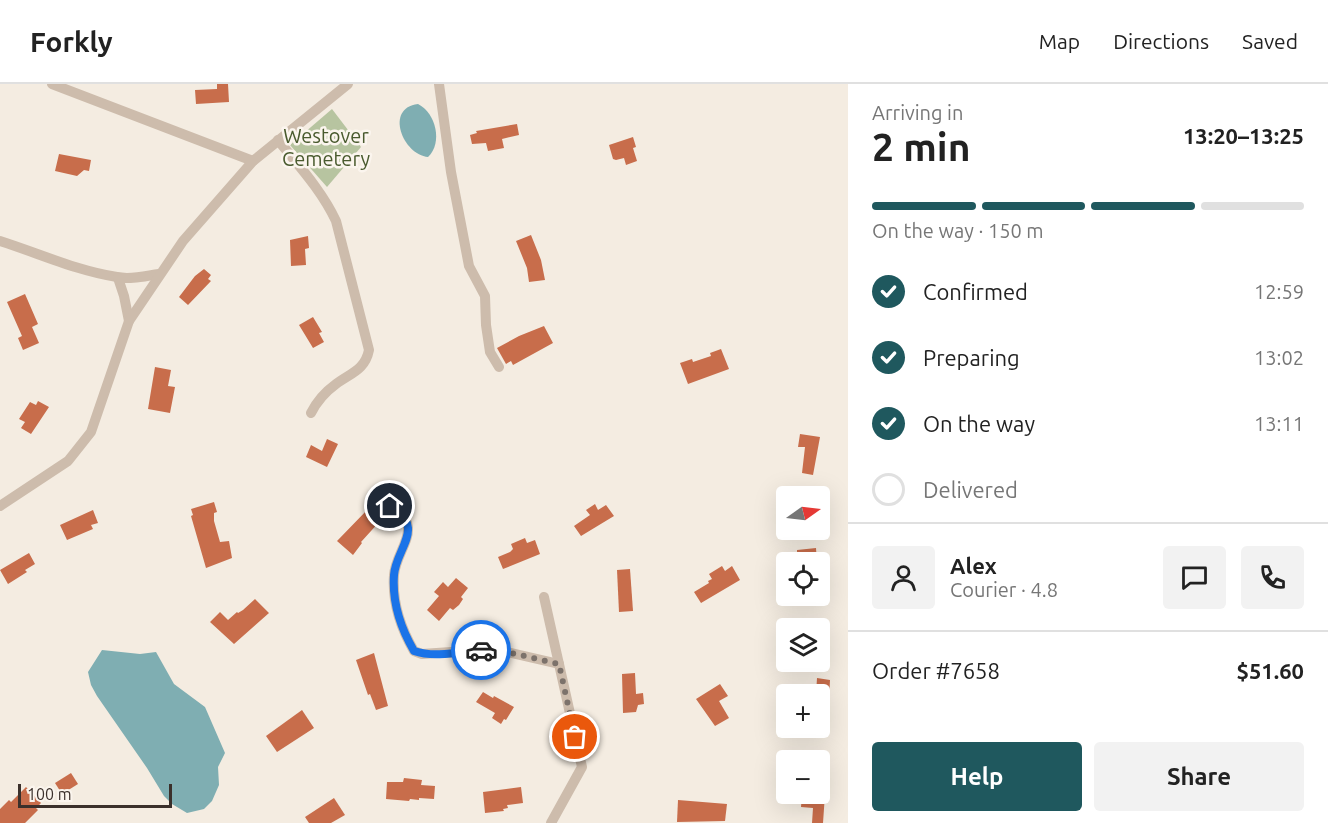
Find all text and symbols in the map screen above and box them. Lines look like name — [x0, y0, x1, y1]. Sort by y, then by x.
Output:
text: Forkly — [30, 26, 113, 57]
text: Map — [1039, 29, 1080, 53]
text: Directions — [1113, 29, 1209, 53]
text: Saved — [1242, 29, 1298, 53]
text: Arriving in — [872, 101, 963, 124]
text: 13:20–13:25 — [1183, 123, 1304, 148]
park label: Westover Cemetery — [282, 124, 370, 170]
text: 2 min — [872, 125, 971, 168]
text: On the way · 150 m — [872, 219, 1044, 242]
icon: check — [872, 275, 905, 308]
text: Confirmed — [923, 279, 1028, 304]
text: 12:59 — [1254, 280, 1304, 303]
icon: check — [872, 341, 905, 374]
text: Preparing — [923, 345, 1020, 370]
text: 13:02 — [1254, 346, 1304, 369]
icon: check — [872, 407, 905, 440]
text: On the way — [923, 411, 1035, 436]
text: 13:11 — [1254, 412, 1304, 435]
text: Delivered — [923, 477, 1018, 502]
pin — [364, 480, 415, 531]
north arrow — [776, 486, 830, 540]
map controls — [776, 486, 830, 804]
icon: home — [373, 489, 406, 522]
button: person — [872, 546, 935, 609]
button: chat — [1163, 546, 1226, 609]
button: phone — [1241, 546, 1304, 609]
button: locate — [776, 552, 830, 606]
text: Alex — [950, 553, 997, 578]
text: Courier · 4.8 — [950, 578, 1058, 601]
button: layers — [776, 618, 830, 672]
courier — [451, 620, 511, 680]
icon: car — [465, 634, 498, 667]
text: Order #7658 — [872, 658, 1000, 683]
text: $51.60 — [1237, 658, 1304, 683]
button: + — [776, 684, 830, 738]
pin — [549, 711, 600, 762]
icon: bag — [558, 720, 591, 753]
button: Help — [872, 742, 1082, 811]
button: Share — [1094, 742, 1304, 811]
button: − — [776, 750, 830, 804]
scale bar — [18, 781, 172, 808]
text: 100 m — [27, 785, 72, 803]

